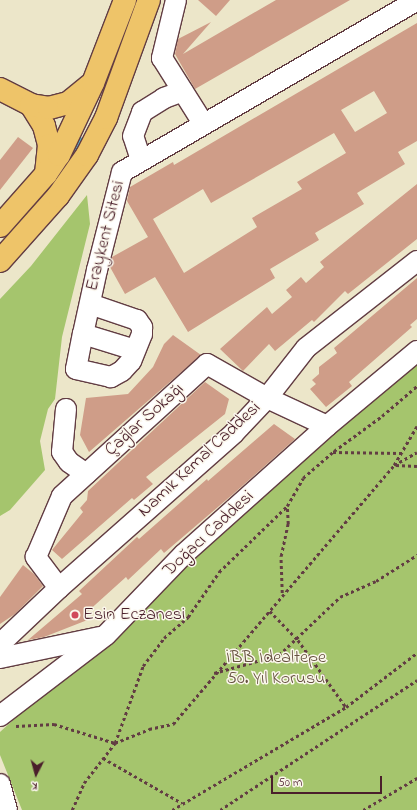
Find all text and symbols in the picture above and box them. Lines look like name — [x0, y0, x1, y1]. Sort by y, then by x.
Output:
street label: Eraykent Sitesi — [82, 179, 130, 293]
street label: Çağlar Sokağı — [101, 379, 189, 461]
street label: Namık Kemal Caddesi — [134, 398, 266, 522]
street label: Doğacı Caddesi — [159, 486, 259, 582]
place label: Esin Eczanesi — [83, 604, 185, 626]
marker: Esin Eczanesi — [70, 610, 80, 620]
park label: İBB İdealtepe 50. Yıl Korusu — [226, 648, 326, 690]
north arrow — [16, 754, 56, 794]
scale bar — [273, 768, 384, 794]
text: 50 m — [278, 774, 302, 792]
text: K — [31, 778, 38, 794]

